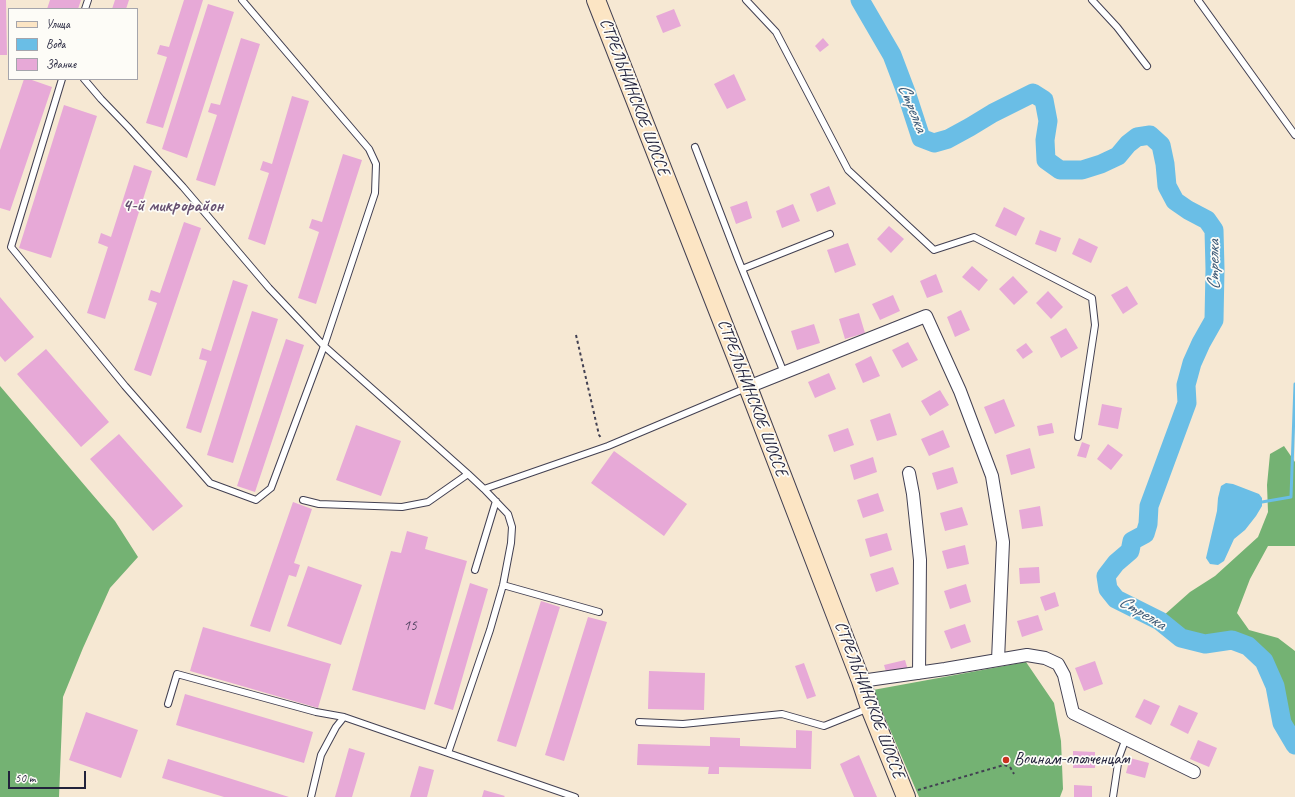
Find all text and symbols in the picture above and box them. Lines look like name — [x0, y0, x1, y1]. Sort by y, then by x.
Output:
legend — [8, 8, 138, 80]
street label: СТРЕЛЬНИНСКОЕ ШОССЕ — [595, 15, 673, 179]
text: Улица — [46, 16, 70, 32]
text: Вода — [46, 36, 65, 52]
text: Здание — [46, 56, 76, 72]
water label: Стрелка — [893, 81, 931, 135]
district label: 4-й микрорайон — [123, 195, 223, 217]
water label: Стрелка — [1203, 240, 1225, 290]
street label: СТРЕЛЬНИНСКОЕ ШОССЕ — [713, 316, 791, 480]
water label: Стрелка — [1115, 591, 1169, 635]
house number: 15 — [403, 617, 417, 635]
street label: СТРЕЛЬНИНСКОЕ ШОССЕ — [830, 618, 908, 782]
place label: Воинам-ополченцам — [1014, 750, 1129, 770]
marker: Воинам-ополченцам — [1001, 755, 1011, 765]
scale bar — [10, 763, 88, 789]
text: 50 m — [15, 770, 35, 786]

